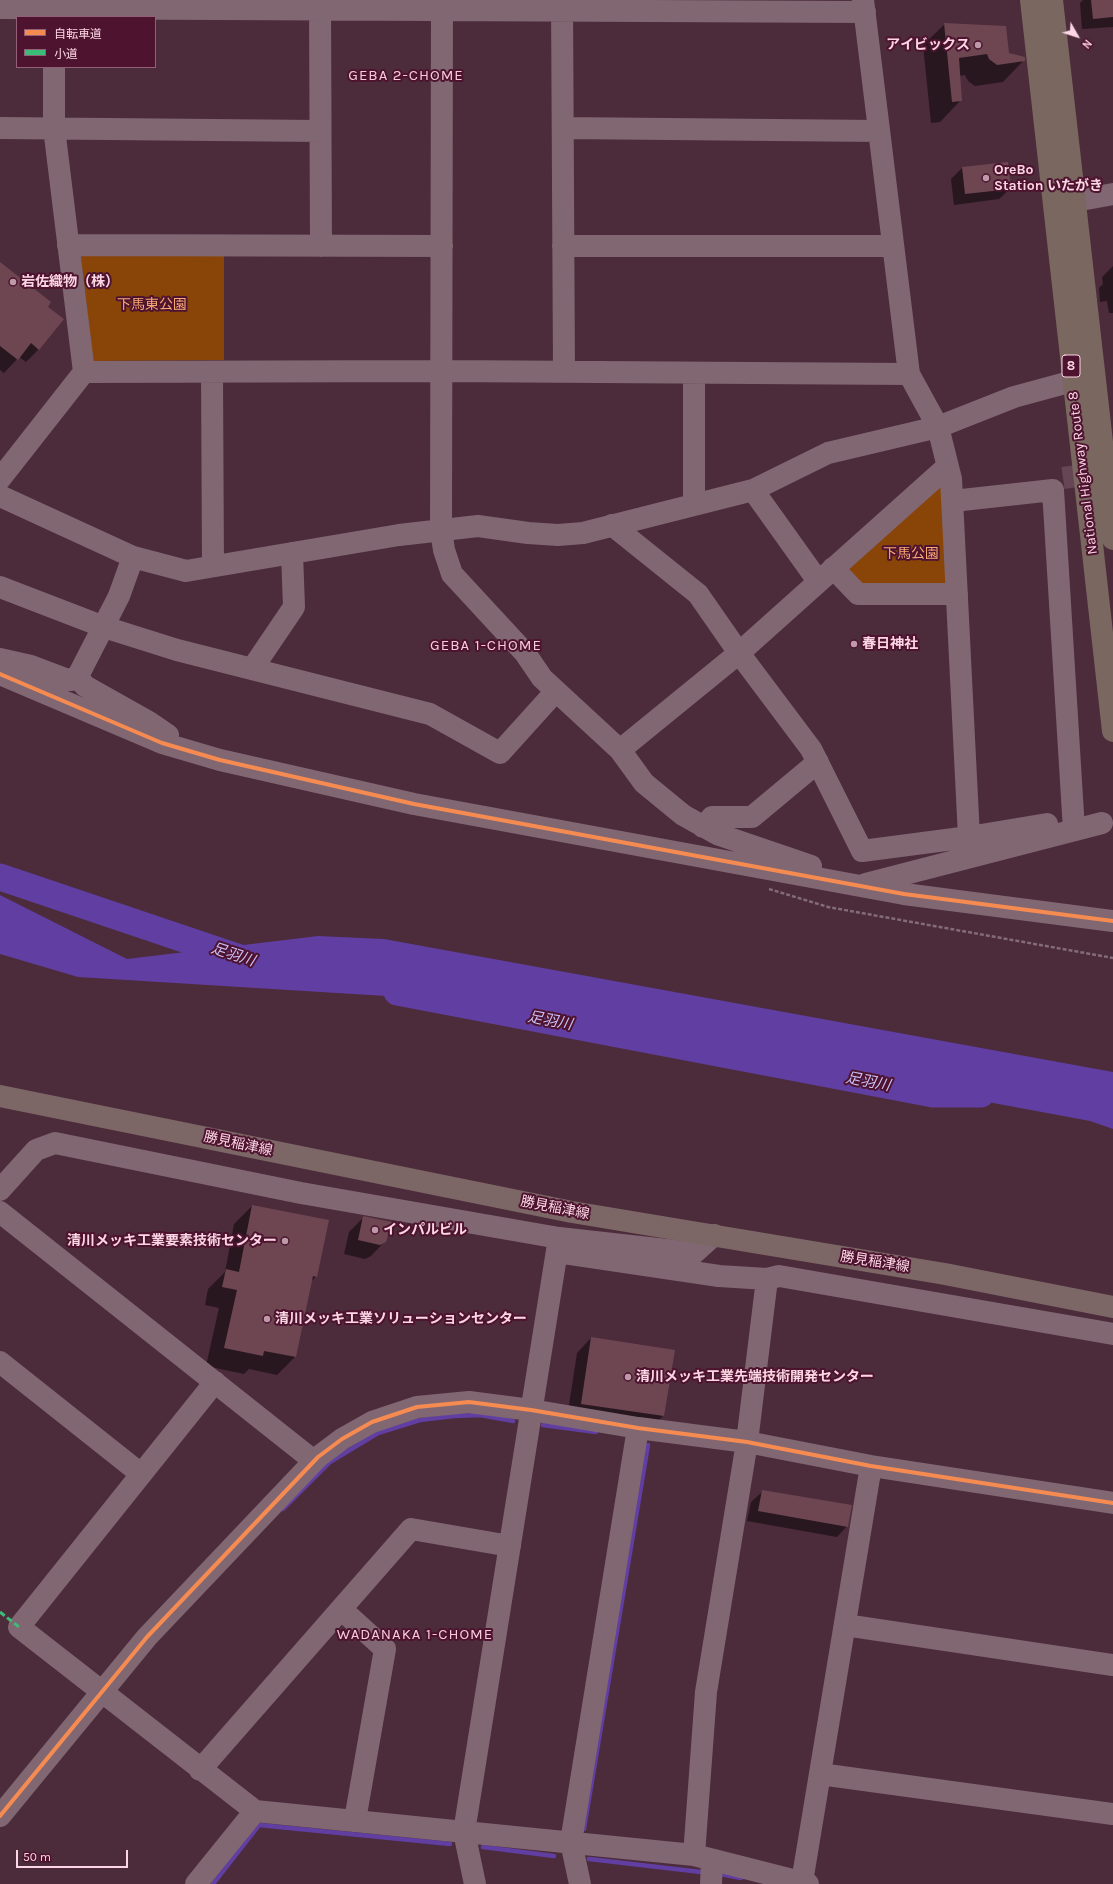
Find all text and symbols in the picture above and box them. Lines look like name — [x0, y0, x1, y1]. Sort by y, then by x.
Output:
legend — [16, 16, 156, 68]
north arrow — [1057, 16, 1097, 56]
text: 自転車道 — [54, 27, 102, 41]
place label: アイビックス — [886, 37, 970, 53]
text: N — [1079, 37, 1094, 51]
marker: アイビックス — [973, 40, 983, 50]
text: 小道 — [54, 47, 78, 61]
district label: GEBA 2-CHOME — [348, 67, 464, 85]
place label: OreBo Station いたがき — [994, 162, 1103, 194]
marker: OreBo Station いたがき — [981, 173, 991, 183]
place label: 岩佐織物（株） — [21, 274, 119, 290]
marker: 岩佐織物（株） — [8, 277, 18, 287]
park label: 下馬東公園 — [117, 297, 187, 313]
road number: 8 — [1062, 355, 1080, 377]
street label: National Highway Route 8 — [1065, 390, 1101, 556]
park label: 下馬公園 — [883, 546, 939, 562]
place label: 春日神社 — [862, 636, 918, 652]
district label: GEBA 1-CHOME — [430, 637, 542, 655]
marker: 春日神社 — [849, 639, 859, 649]
water label: 足羽川 — [209, 939, 257, 971]
water label: 足羽川 — [526, 1008, 574, 1034]
water label: 足羽川 — [844, 1069, 892, 1095]
street label: 勝見稲津線 — [202, 1129, 274, 1159]
street label: 勝見稲津線 — [519, 1193, 591, 1223]
place label: インパルビル — [383, 1222, 467, 1238]
marker: インパルビル — [370, 1225, 380, 1235]
place label: 清川メッキ工業要素技術センター — [67, 1233, 277, 1249]
marker: 清川メッキ工業要素技術センター — [280, 1236, 290, 1246]
street label: 勝見稲津線 — [839, 1248, 911, 1276]
place label: 清川メッキ工業ソリューションセンター — [275, 1311, 527, 1327]
marker: 清川メッキ工業ソリューションセンター — [262, 1314, 272, 1324]
place label: 清川メッキ工業先端技術開発センター — [636, 1369, 874, 1385]
marker: 清川メッキ工業先端技術開発センター — [623, 1372, 633, 1382]
district label: WADANAKA 1-CHOME — [337, 1626, 493, 1644]
scale bar — [18, 1842, 130, 1868]
text: 50 m — [23, 1850, 51, 1864]

